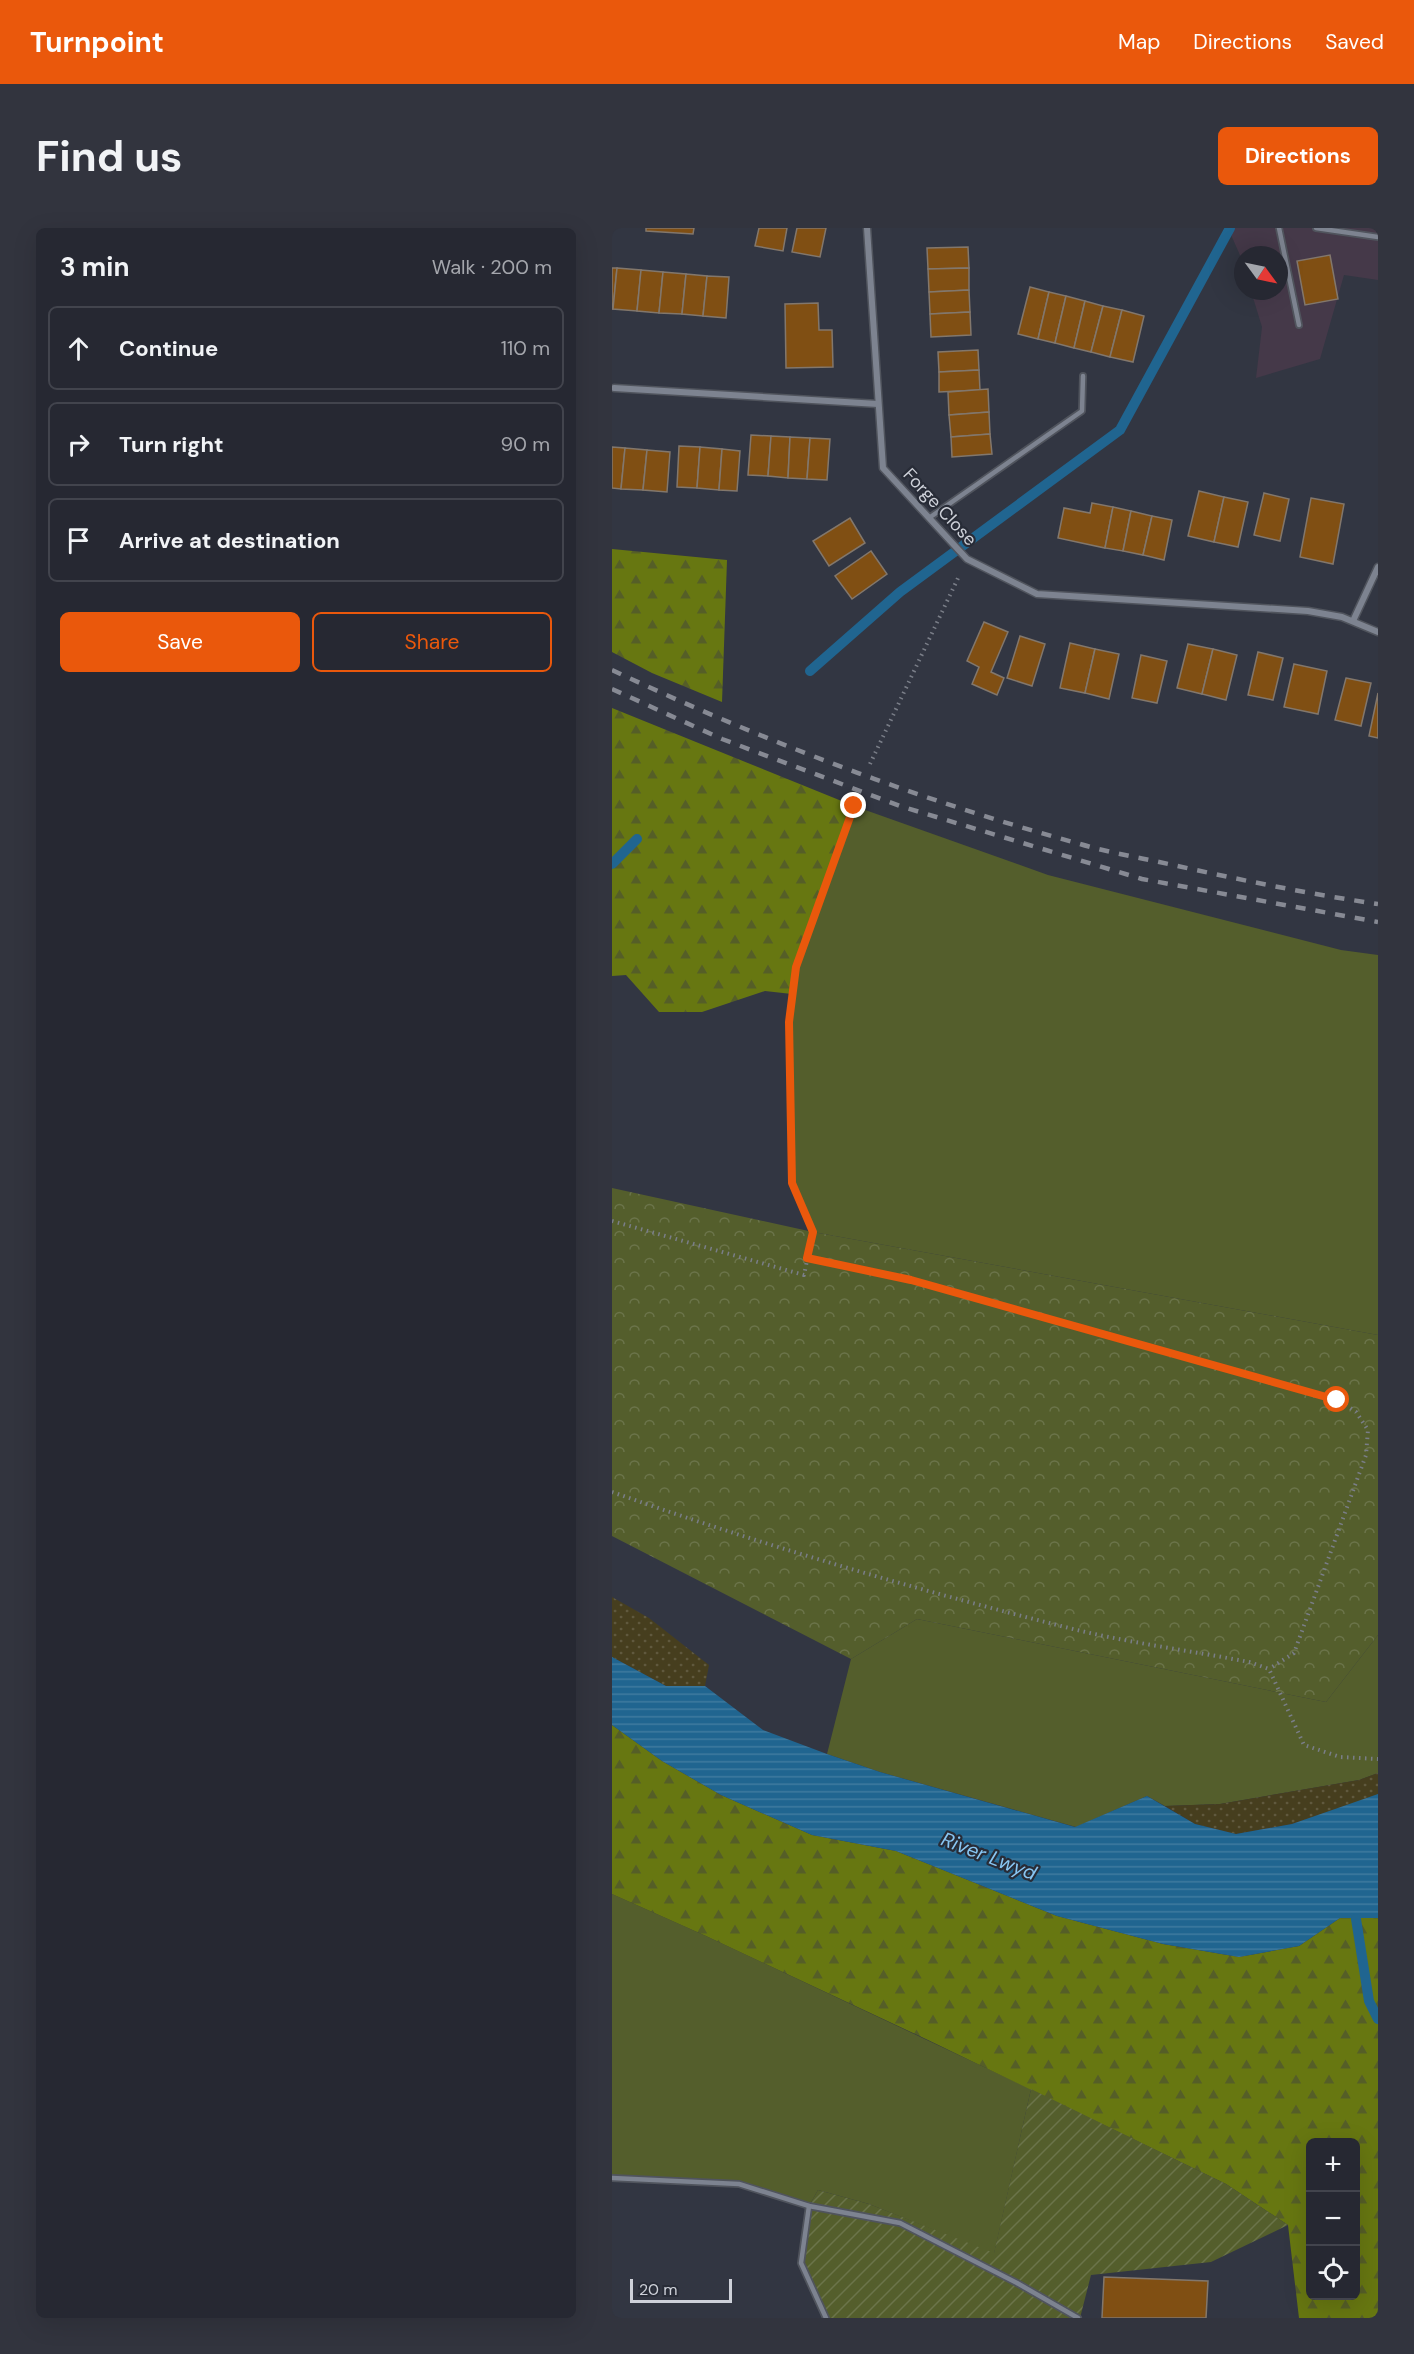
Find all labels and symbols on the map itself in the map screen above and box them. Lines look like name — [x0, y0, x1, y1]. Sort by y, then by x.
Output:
north arrow — [1234, 246, 1288, 300]
street label: Forge Close — [898, 463, 982, 551]
route end — [840, 792, 866, 818]
route start — [1323, 1386, 1349, 1412]
water label: River Lwyd — [938, 1826, 1041, 1886]
scale bar — [630, 2276, 732, 2304]

